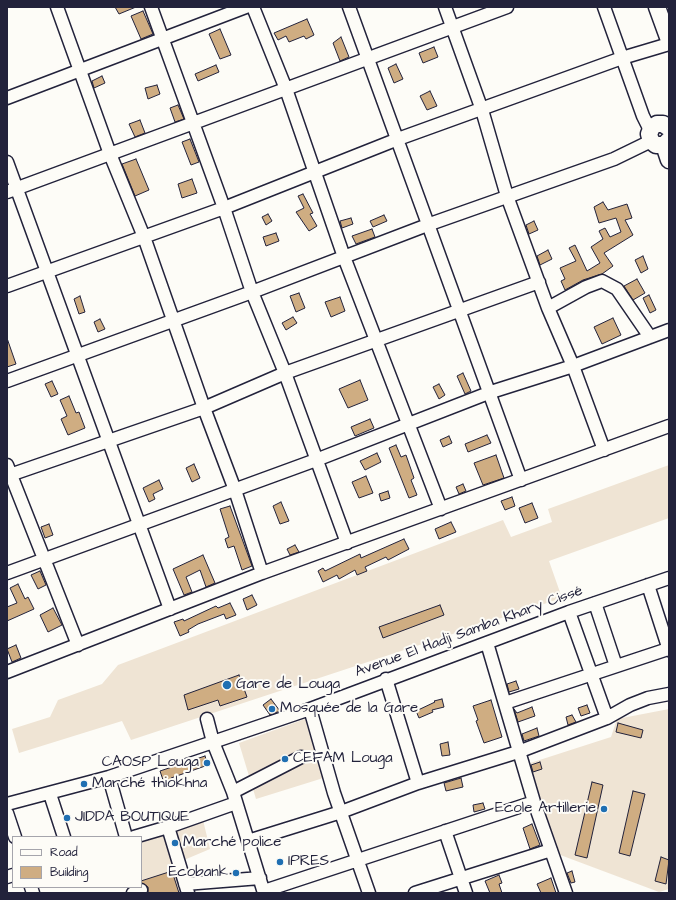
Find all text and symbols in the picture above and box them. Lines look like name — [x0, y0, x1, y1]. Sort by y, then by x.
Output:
street label: Avenue El Hadji Samba Khary Cissé — [353, 582, 585, 682]
place label: Gare de Louga — [236, 676, 340, 694]
marker: Gare de Louga — [221, 679, 233, 691]
place label: Mosquée de la Gare — [280, 700, 418, 718]
marker: Mosquée de la Gare — [267, 704, 277, 714]
place label: CEFAM Louga — [293, 750, 393, 768]
place label: CAOSP Louga — [102, 754, 199, 772]
marker: CEFAM Louga — [280, 754, 290, 764]
marker: CAOSP Louga — [202, 758, 212, 768]
place label: Marché thiokhna — [92, 775, 207, 793]
marker: Marché thiokhna — [79, 779, 89, 789]
place label: Ecole Artillerie — [495, 800, 596, 818]
marker: Ecole Artillerie — [599, 804, 609, 814]
place label: JIDDA BOUTIQUE — [75, 809, 189, 827]
marker: JIDDA BOUTIQUE — [62, 813, 72, 823]
place label: Marché police — [183, 834, 281, 852]
legend — [12, 836, 142, 888]
marker: Marché police — [170, 838, 180, 848]
text: Road — [50, 844, 78, 861]
place label: IPRES — [288, 853, 329, 871]
marker: IPRES — [275, 857, 285, 867]
text: Building — [50, 864, 88, 881]
place label: Ecobank — [168, 864, 228, 882]
marker: Ecobank — [231, 868, 241, 878]

